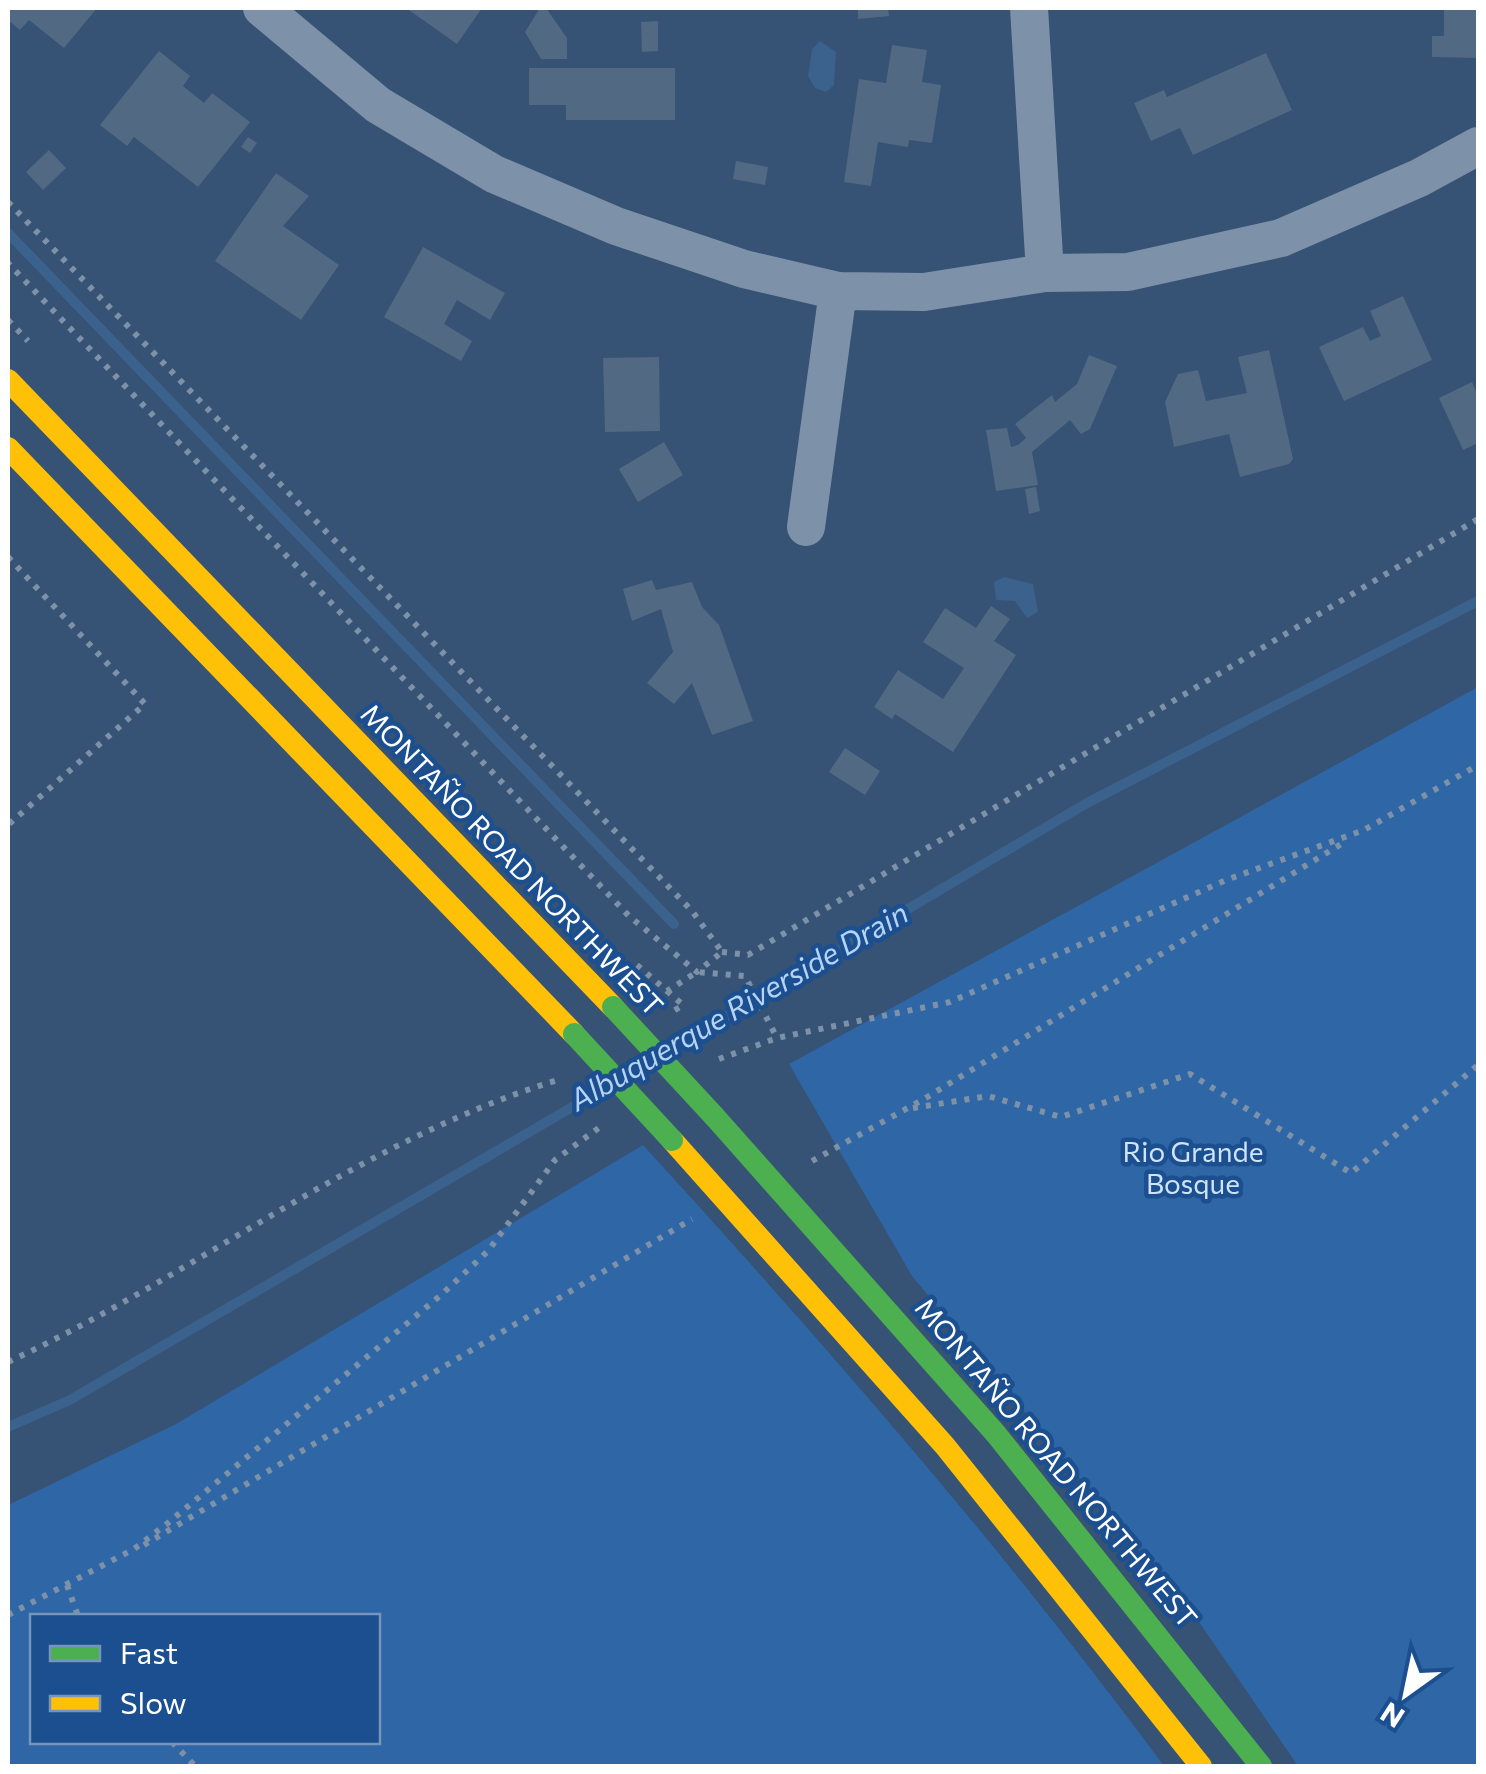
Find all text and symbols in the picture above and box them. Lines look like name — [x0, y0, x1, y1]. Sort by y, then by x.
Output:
street label: MONTAÑO ROAD NORTHWEST — [354, 696, 671, 1022]
water label: Albuquerque Riverside Drain — [561, 893, 914, 1118]
park label: Rio Grande Bosque — [1122, 1134, 1264, 1200]
street label: MONTAÑO ROAD NORTHWEST — [909, 1290, 1205, 1634]
legend — [30, 1614, 380, 1744]
text: Fast — [120, 1633, 178, 1670]
north arrow — [1356, 1644, 1456, 1744]
text: Slow — [120, 1683, 187, 1720]
text: N — [1374, 1696, 1410, 1736]

